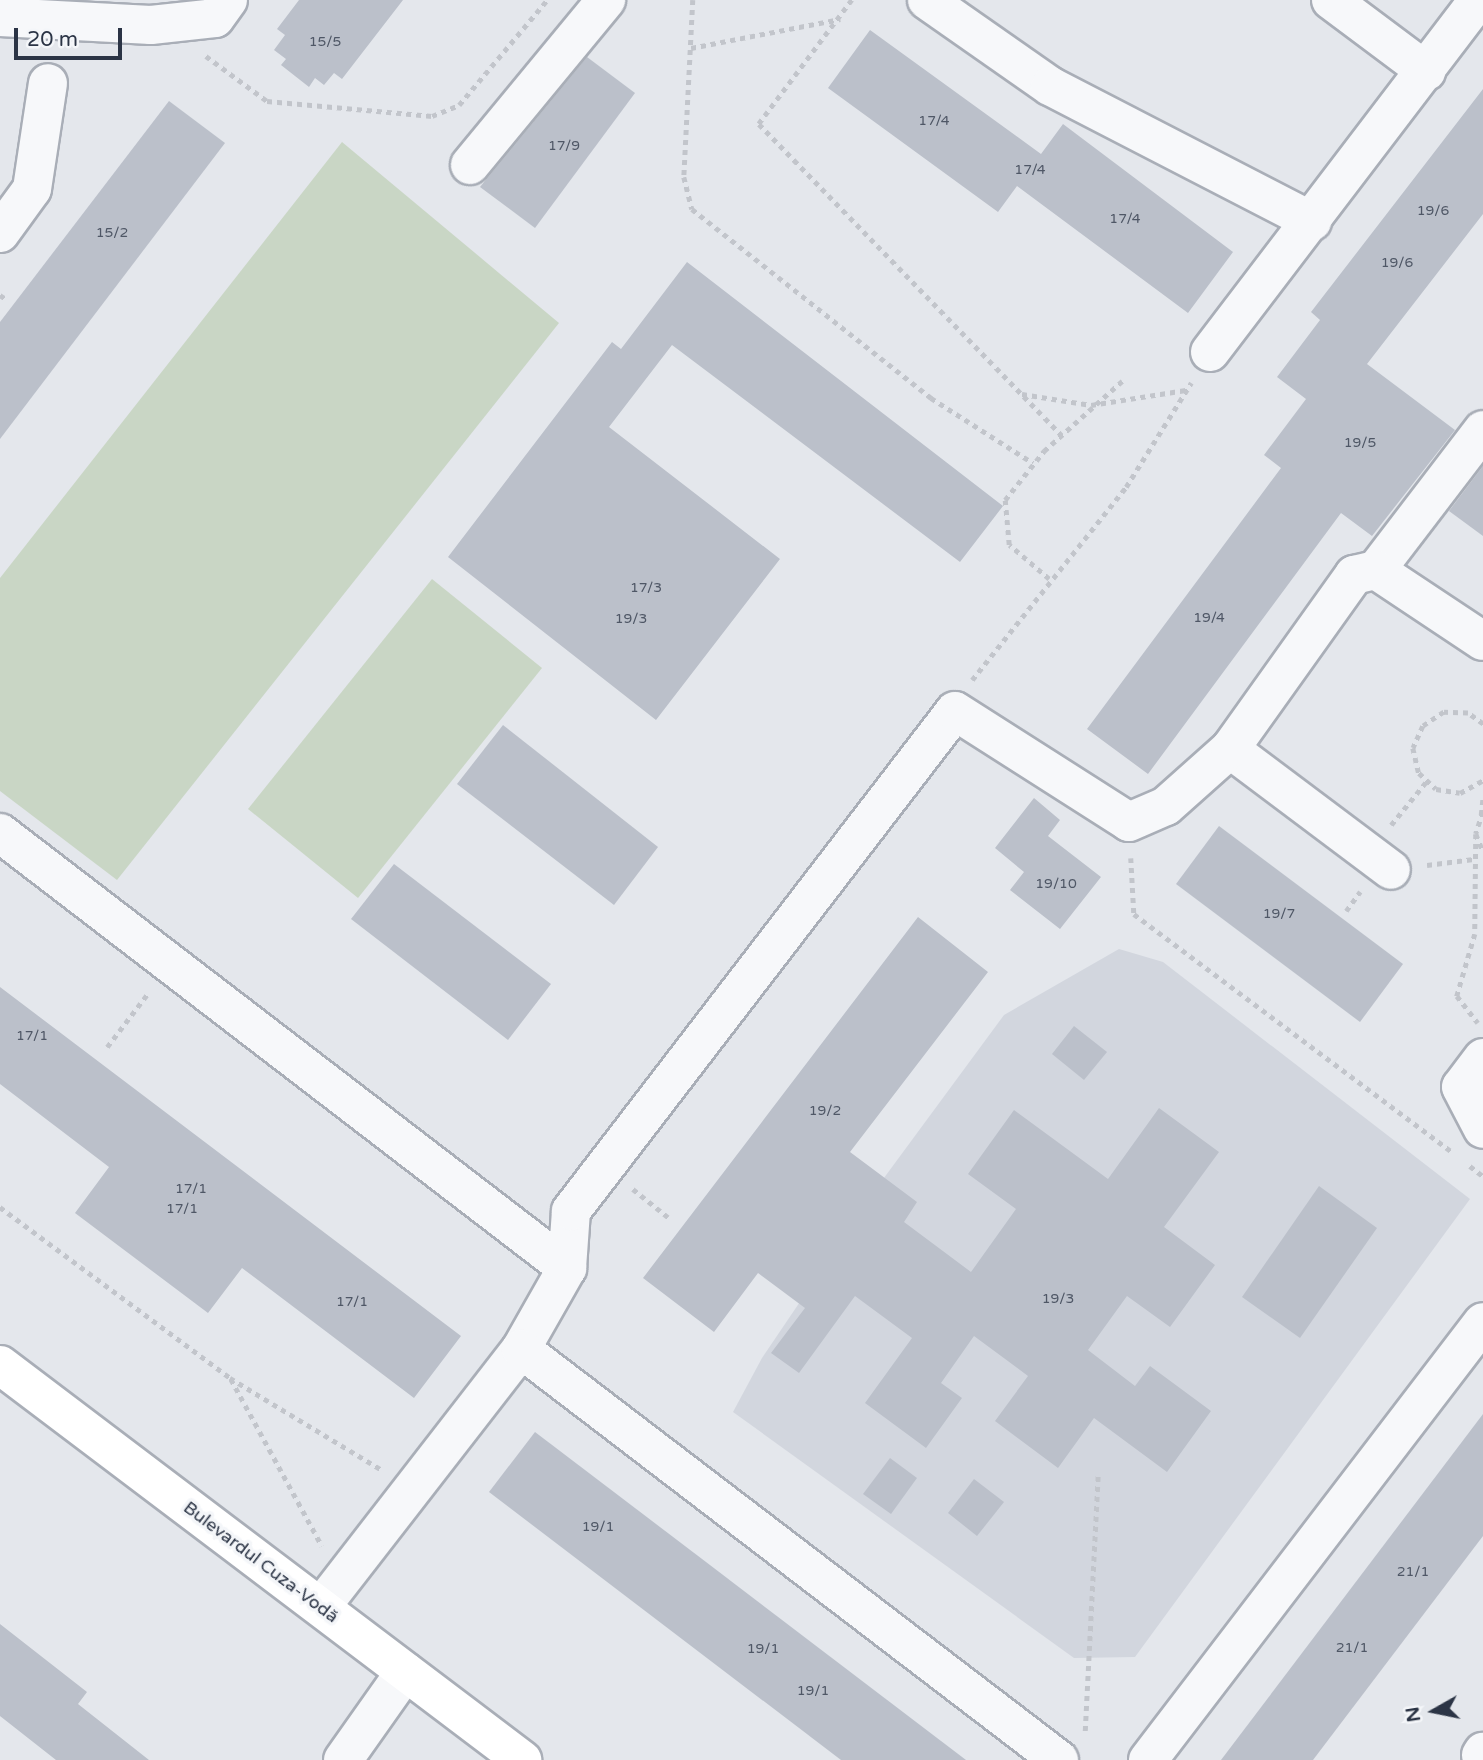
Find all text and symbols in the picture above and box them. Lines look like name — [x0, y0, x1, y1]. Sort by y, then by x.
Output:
scale bar — [18, 14, 126, 58]
text: 20 m — [27, 27, 78, 52]
house number: 15/5 — [309, 34, 341, 50]
house number: 17/4 — [918, 113, 950, 129]
house number: 17/9 — [548, 138, 580, 154]
house number: 17/4 — [1014, 162, 1046, 178]
house number: 19/6 — [1417, 203, 1449, 219]
house number: 17/4 — [1109, 211, 1141, 227]
house number: 15/2 — [96, 225, 128, 241]
house number: 19/6 — [1381, 255, 1413, 271]
house number: 19/5 — [1344, 435, 1376, 451]
house number: 17/3 — [630, 580, 662, 596]
house number: 19/4 — [1193, 610, 1225, 626]
house number: 19/3 — [615, 611, 647, 627]
house number: 19/10 — [1035, 876, 1077, 892]
house number: 19/7 — [1263, 906, 1295, 922]
house number: 17/1 — [16, 1028, 48, 1044]
house number: 19/2 — [809, 1103, 841, 1119]
house number: 17/1 — [175, 1181, 207, 1197]
house number: 17/1 — [166, 1201, 198, 1217]
house number: 19/3 — [1042, 1291, 1074, 1307]
house number: 17/1 — [336, 1294, 368, 1310]
street label: Bulevardul Cuza-Vodă — [179, 1497, 343, 1627]
house number: 19/1 — [582, 1519, 614, 1535]
house number: 21/1 — [1397, 1564, 1429, 1580]
house number: 21/1 — [1336, 1640, 1368, 1656]
house number: 19/1 — [747, 1641, 779, 1657]
north arrow — [1399, 1676, 1469, 1746]
house number: 19/1 — [797, 1683, 829, 1699]
text: N — [1401, 1705, 1425, 1724]

